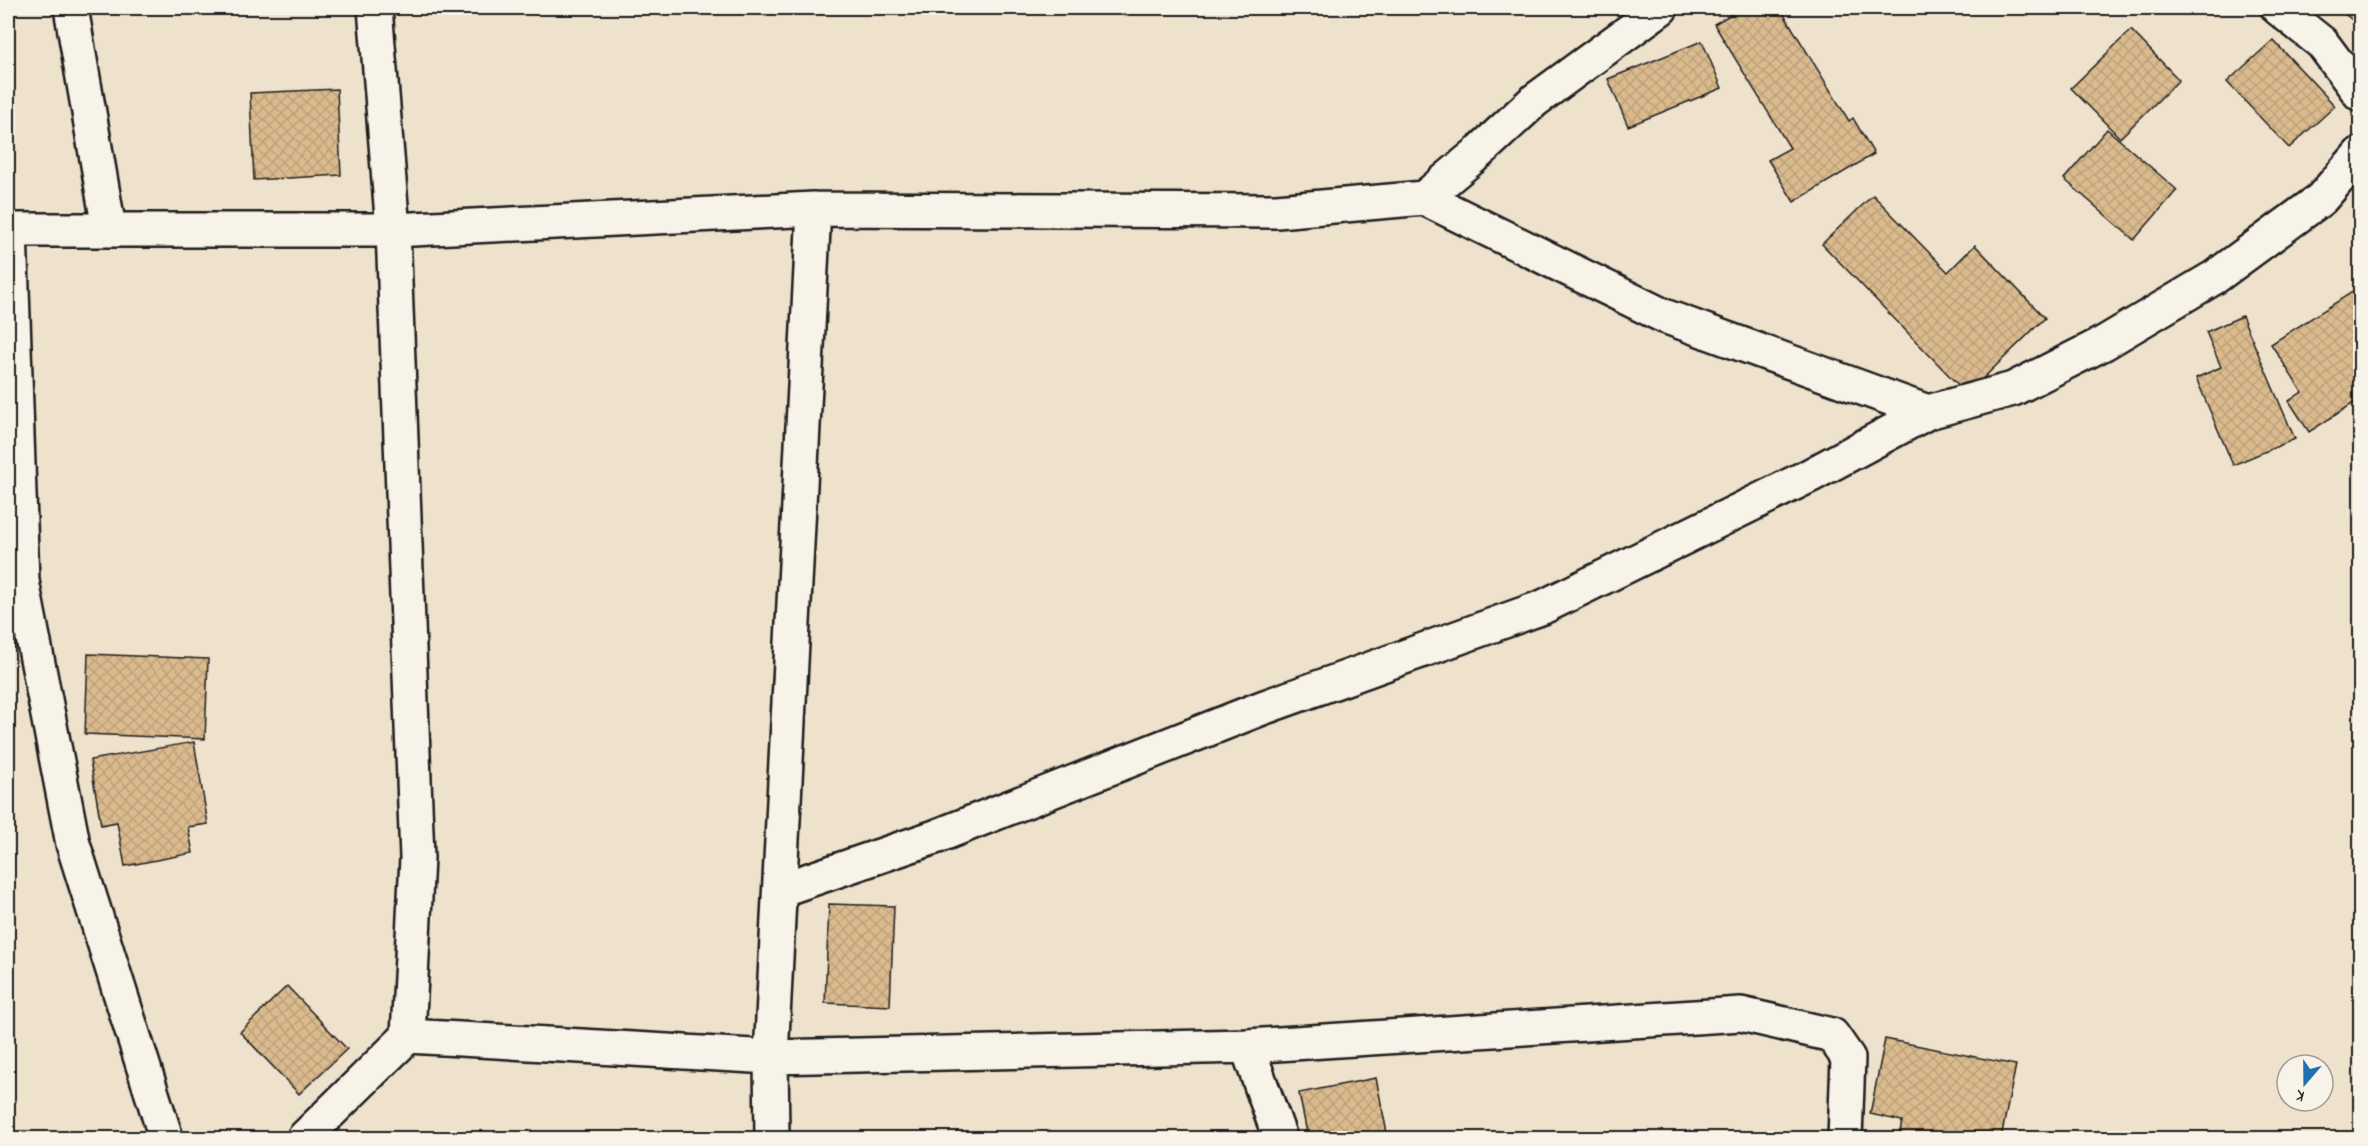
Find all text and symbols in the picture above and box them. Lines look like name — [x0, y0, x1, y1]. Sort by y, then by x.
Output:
north arrow — [2275, 1053, 2335, 1113]
text: K — [2292, 1082, 2308, 1108]

